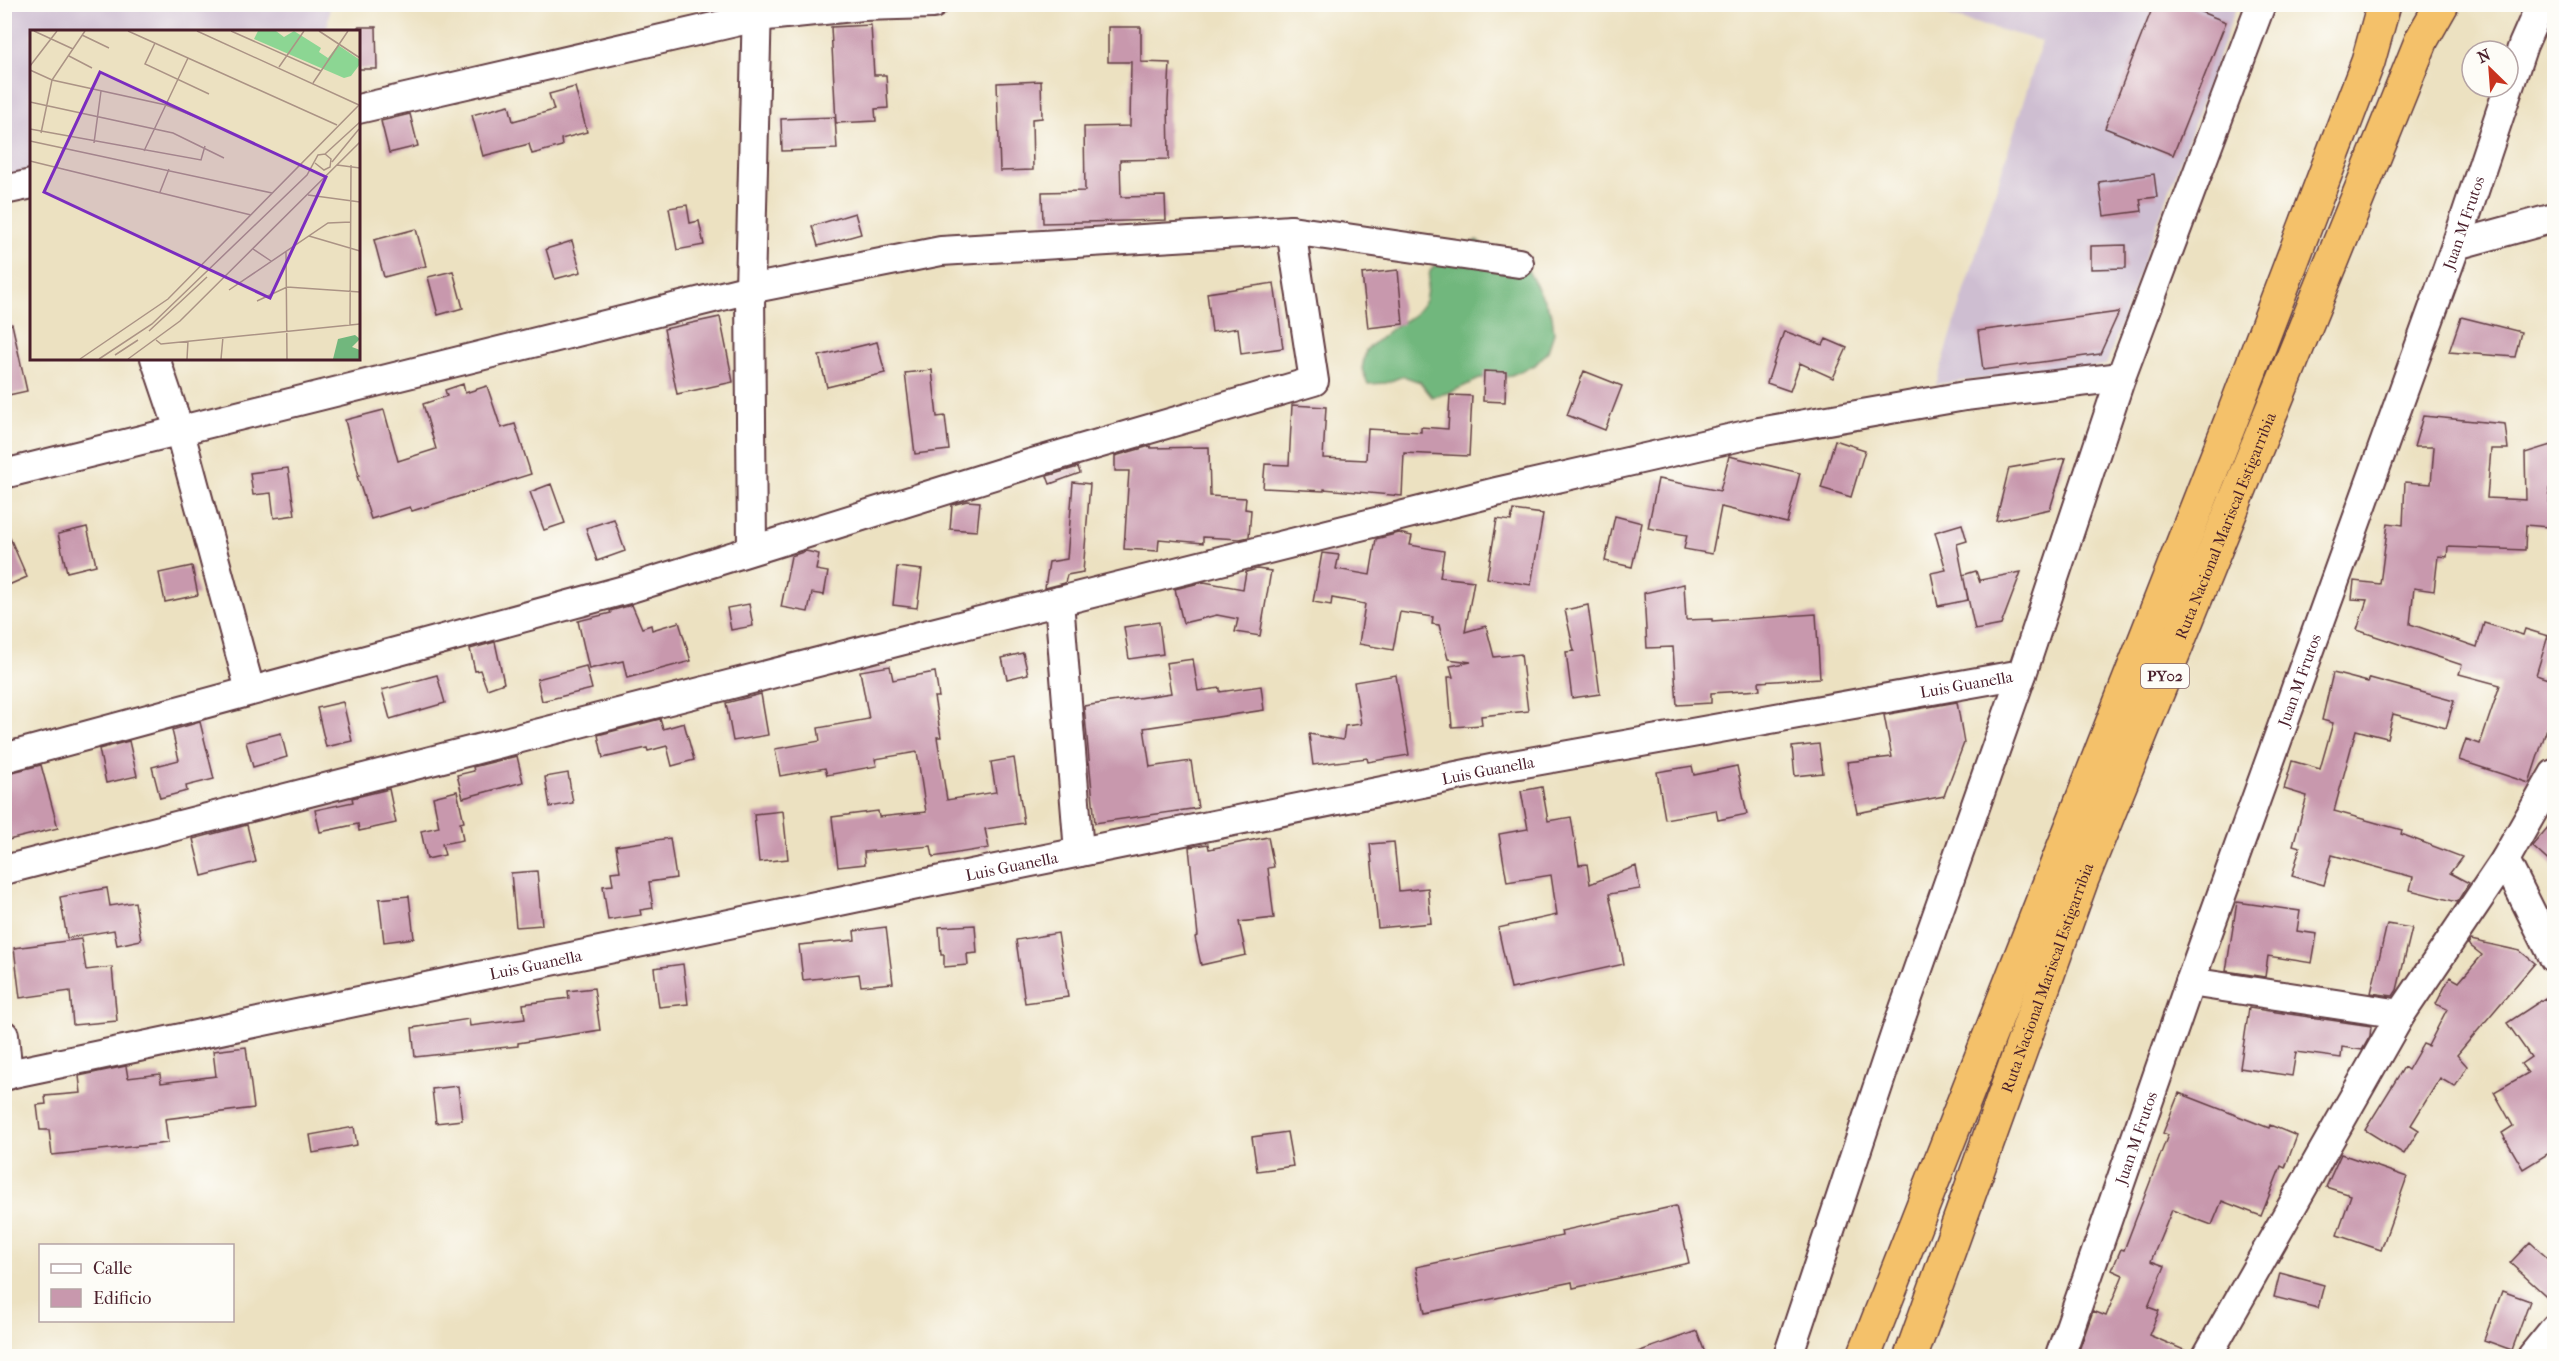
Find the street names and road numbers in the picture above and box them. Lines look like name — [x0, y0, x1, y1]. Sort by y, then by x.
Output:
street label: Juan M Frutos — [2438, 174, 2488, 274]
street label: Ruta Nacional Mariscal Estigarribia — [2171, 409, 2280, 642]
street label: Juan M Frutos — [2273, 631, 2325, 731]
road number: PY02 — [2141, 664, 2189, 688]
street label: Luis Guanella — [1918, 667, 2015, 702]
street label: Luis Guanella — [1440, 752, 1536, 789]
street label: Luis Guanella — [964, 848, 1060, 885]
street label: Ruta Nacional Mariscal Estigarribia — [1997, 860, 2098, 1095]
street label: Luis Guanella — [488, 946, 584, 984]
street label: Juan M Frutos — [2111, 1089, 2161, 1189]

